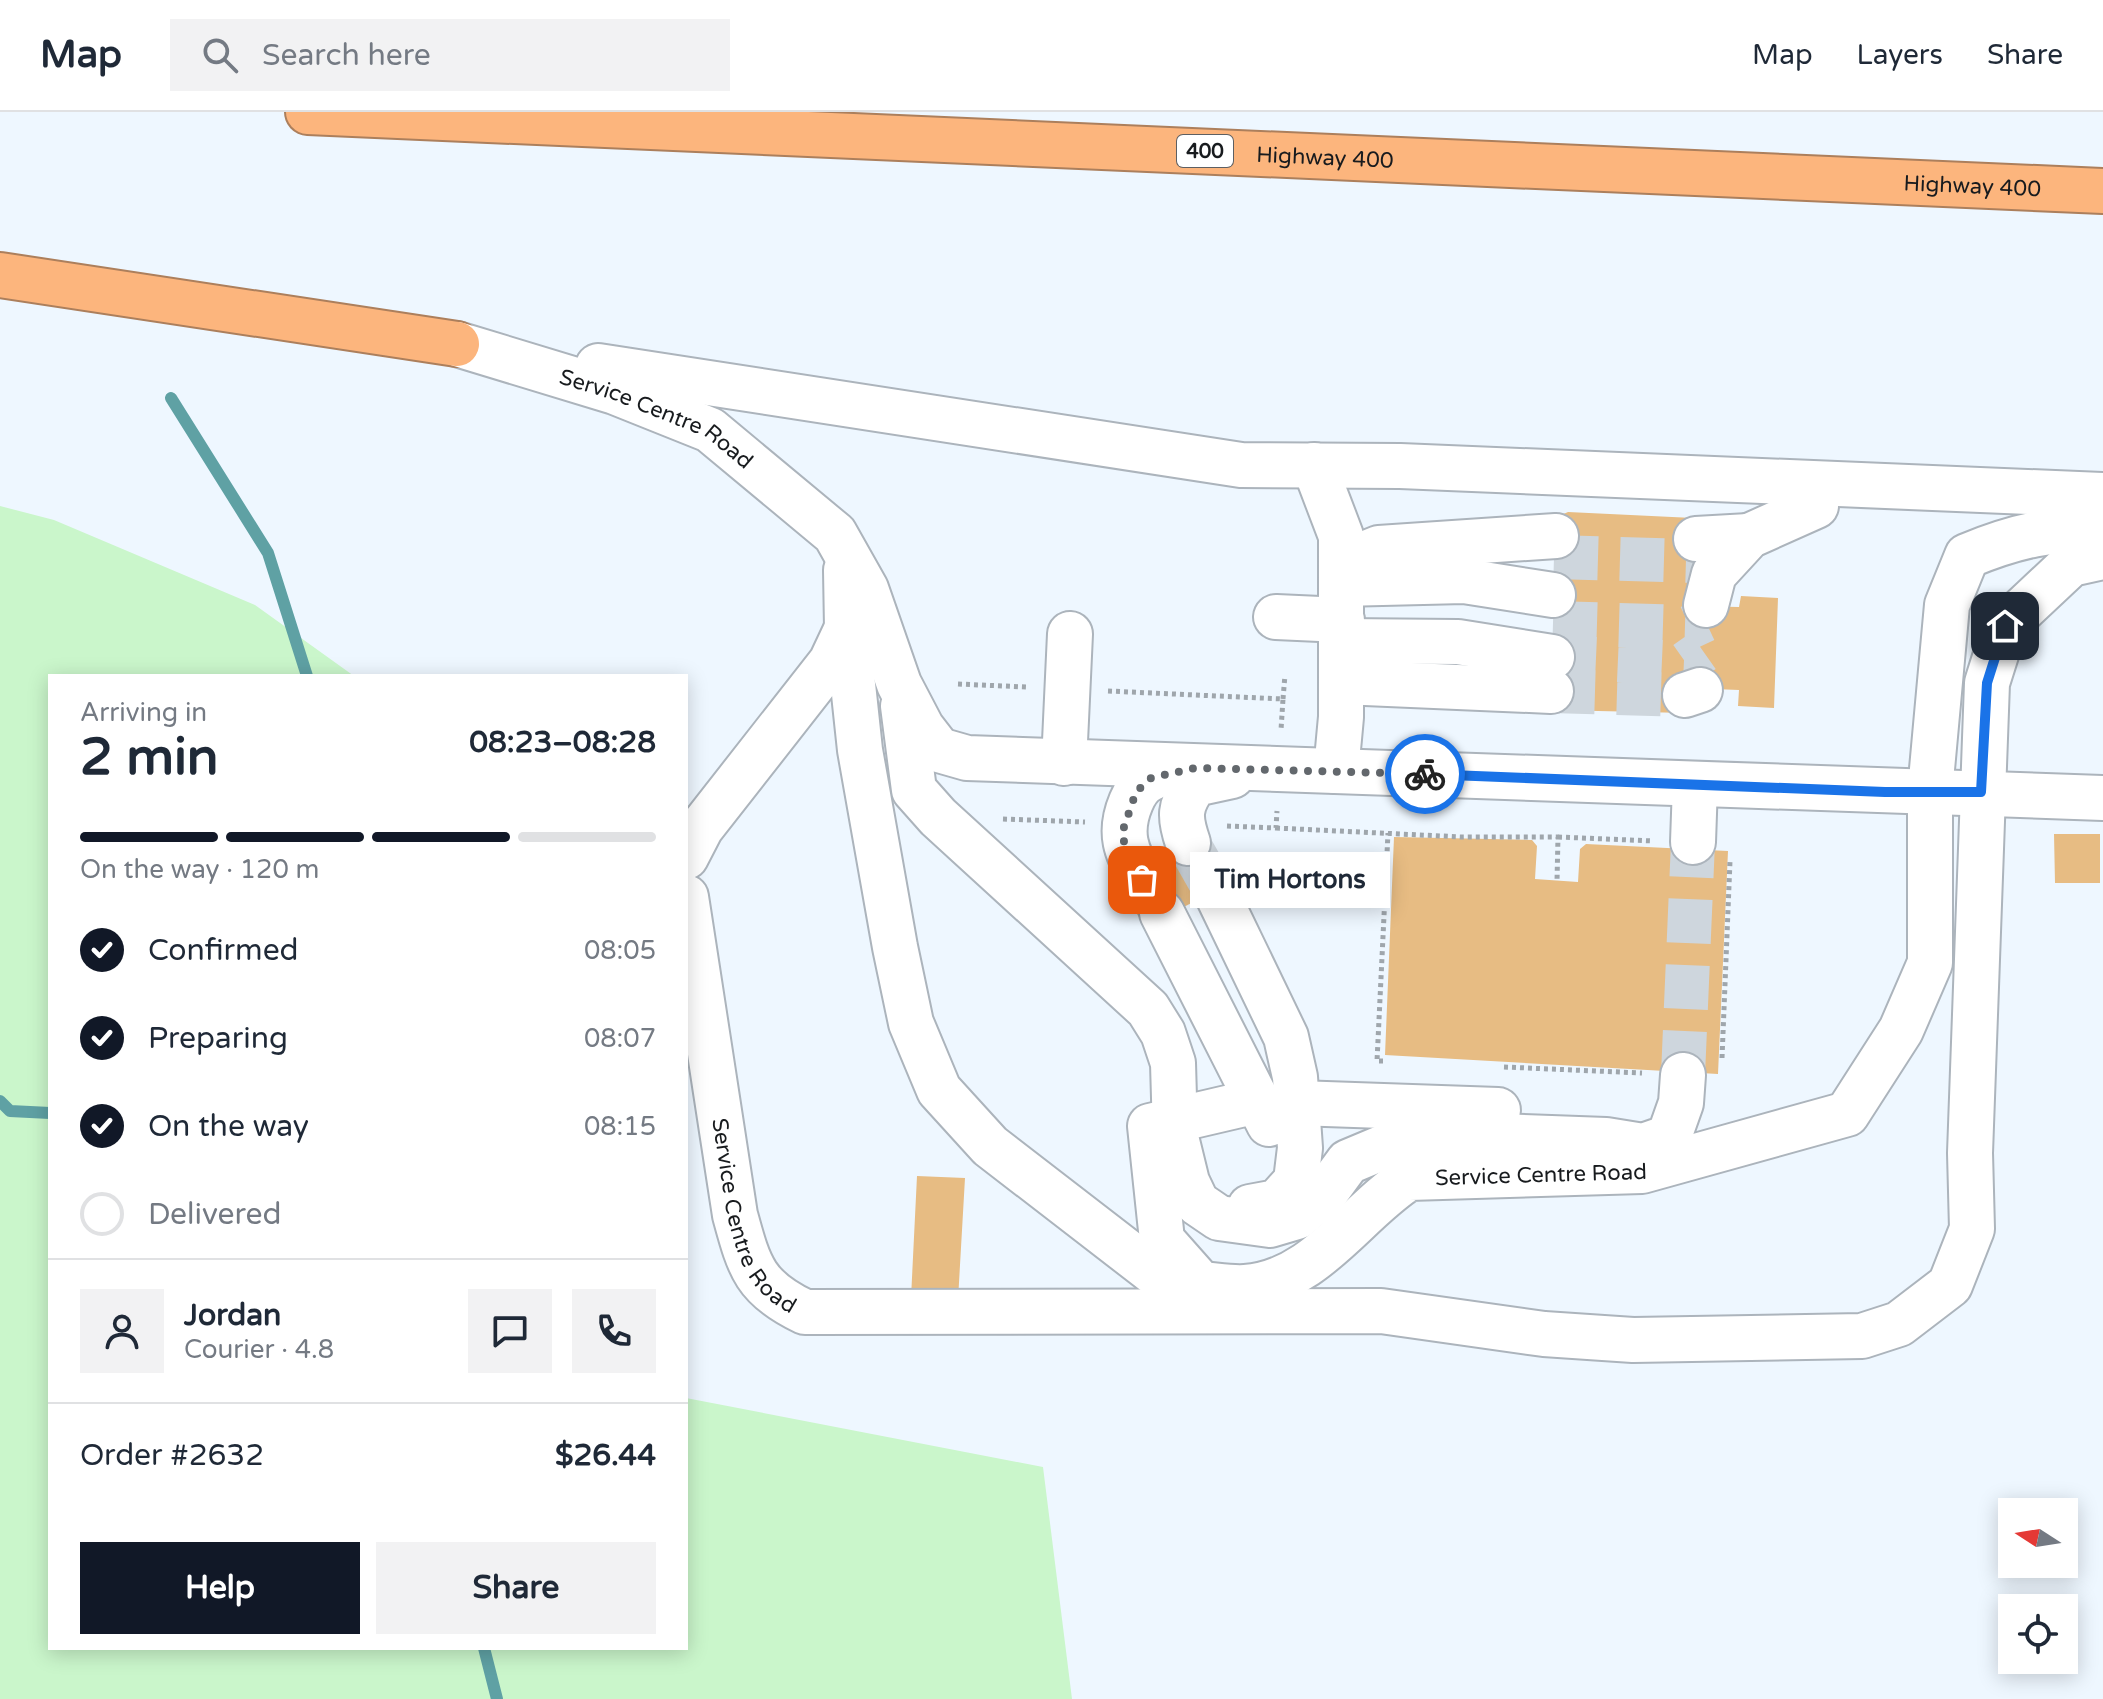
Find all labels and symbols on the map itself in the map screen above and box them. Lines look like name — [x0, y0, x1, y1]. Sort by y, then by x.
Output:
road number: 400 — [1177, 135, 1233, 167]
street label: Highway 400 — [1256, 142, 1394, 174]
street label: Highway 400 — [1903, 170, 2042, 202]
street label: Service Centre Road — [556, 364, 758, 474]
pin — [1971, 592, 2039, 660]
courier — [1385, 734, 1465, 814]
pin — [1108, 846, 1176, 914]
callout: Tim Hortons — [1190, 852, 1390, 908]
street label: Service Centre Road — [706, 1117, 801, 1319]
street label: Service Centre Road — [1435, 1159, 1647, 1191]
north arrow — [1998, 1498, 2078, 1578]

